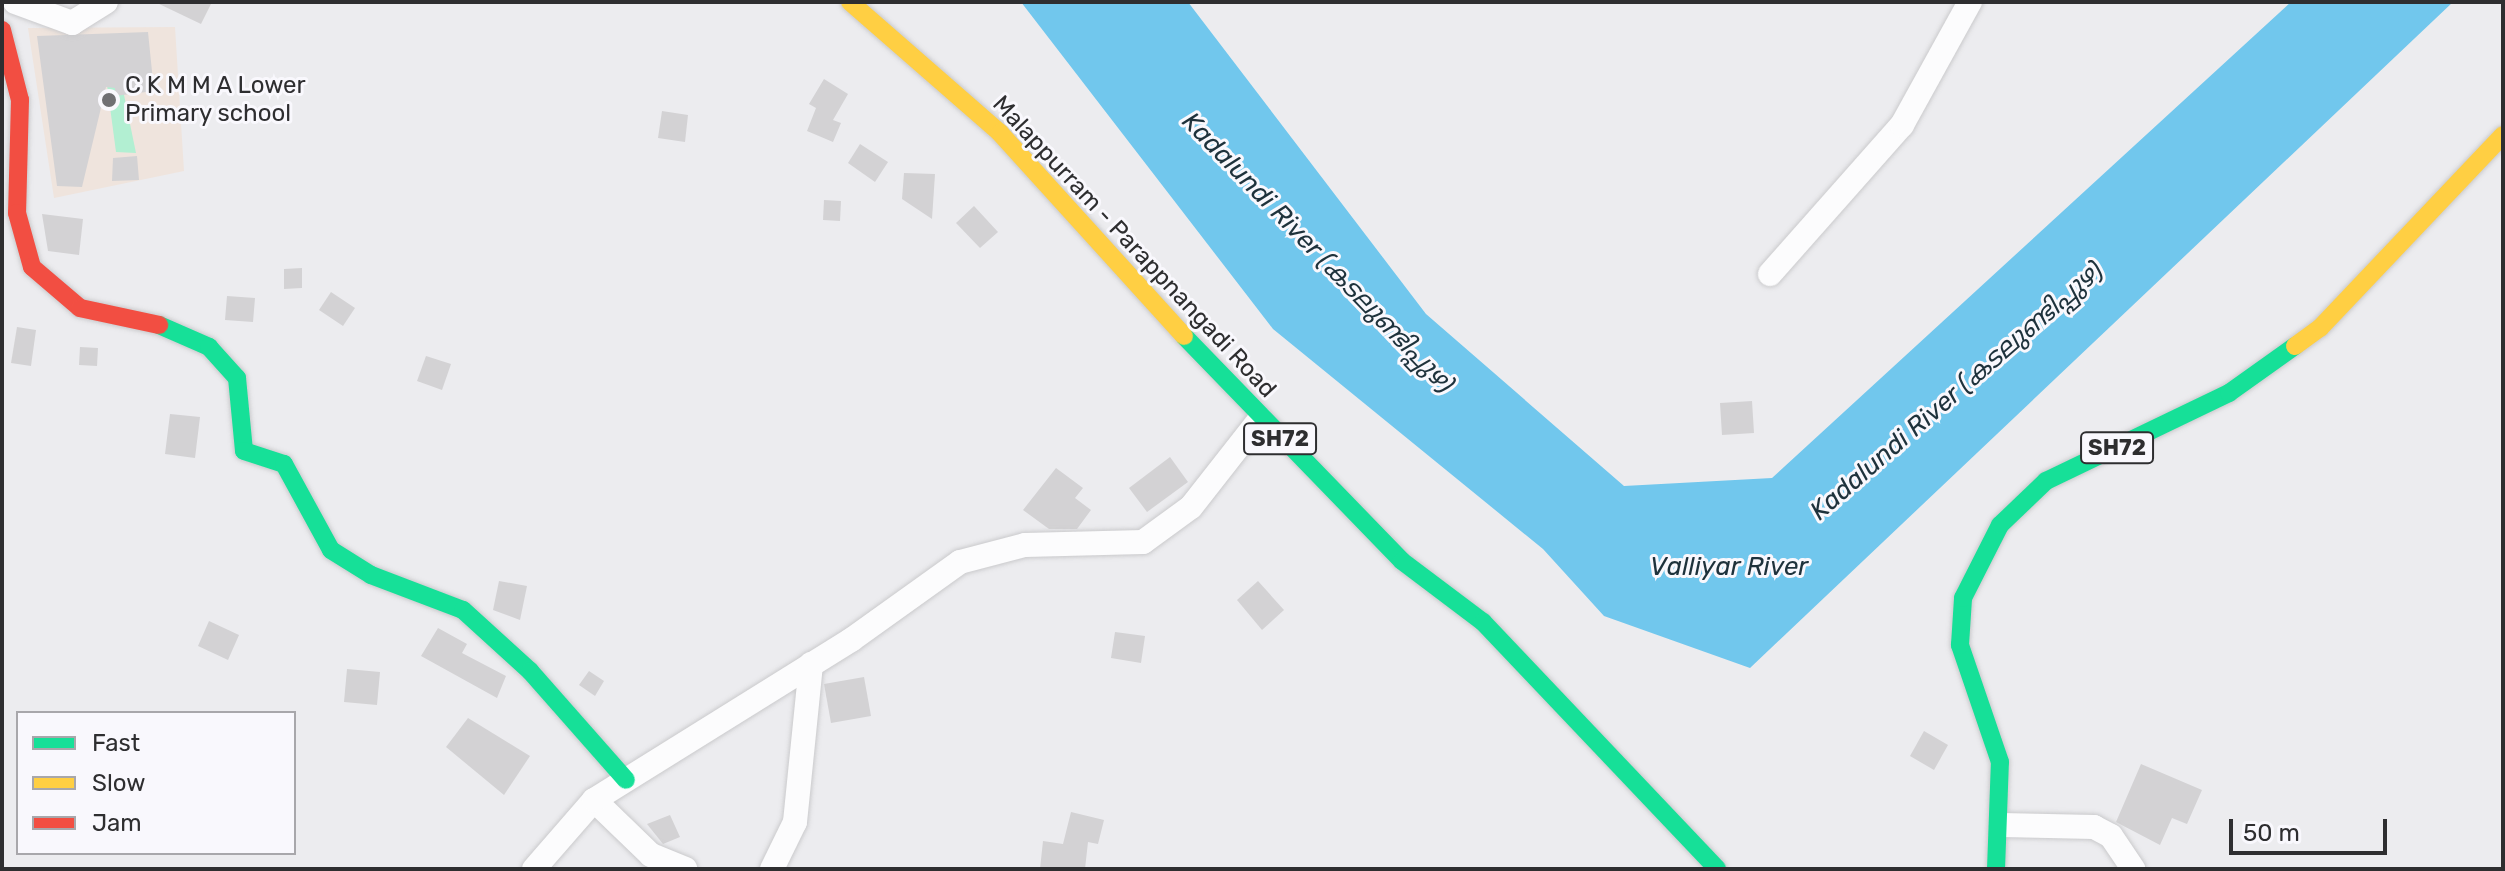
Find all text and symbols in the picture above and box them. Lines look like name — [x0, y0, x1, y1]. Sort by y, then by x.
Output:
place label: C K M M A Lower Primary school — [125, 72, 307, 128]
street label: Malappurram - Parappnangadi Road — [986, 90, 1282, 404]
marker: C K M M A Lower Primary school — [100, 91, 118, 109]
water label: Kadalundi River (കടലുണ്ടിപ്പുഴ) — [1175, 106, 1461, 400]
water label: Kadalundi River (കടലുണ്ടിപ്പുഴ) — [1804, 255, 2110, 527]
road number: SH72 — [1242, 421, 1318, 457]
road number: SH72 — [2079, 430, 2155, 466]
water label: Valliyar River — [1649, 551, 1809, 583]
legend — [16, 711, 296, 855]
text: Fast — [92, 729, 140, 757]
text: Slow — [92, 769, 145, 797]
scale bar — [2233, 803, 2391, 853]
text: Jam — [92, 809, 142, 837]
text: 50 m — [2243, 819, 2300, 847]

